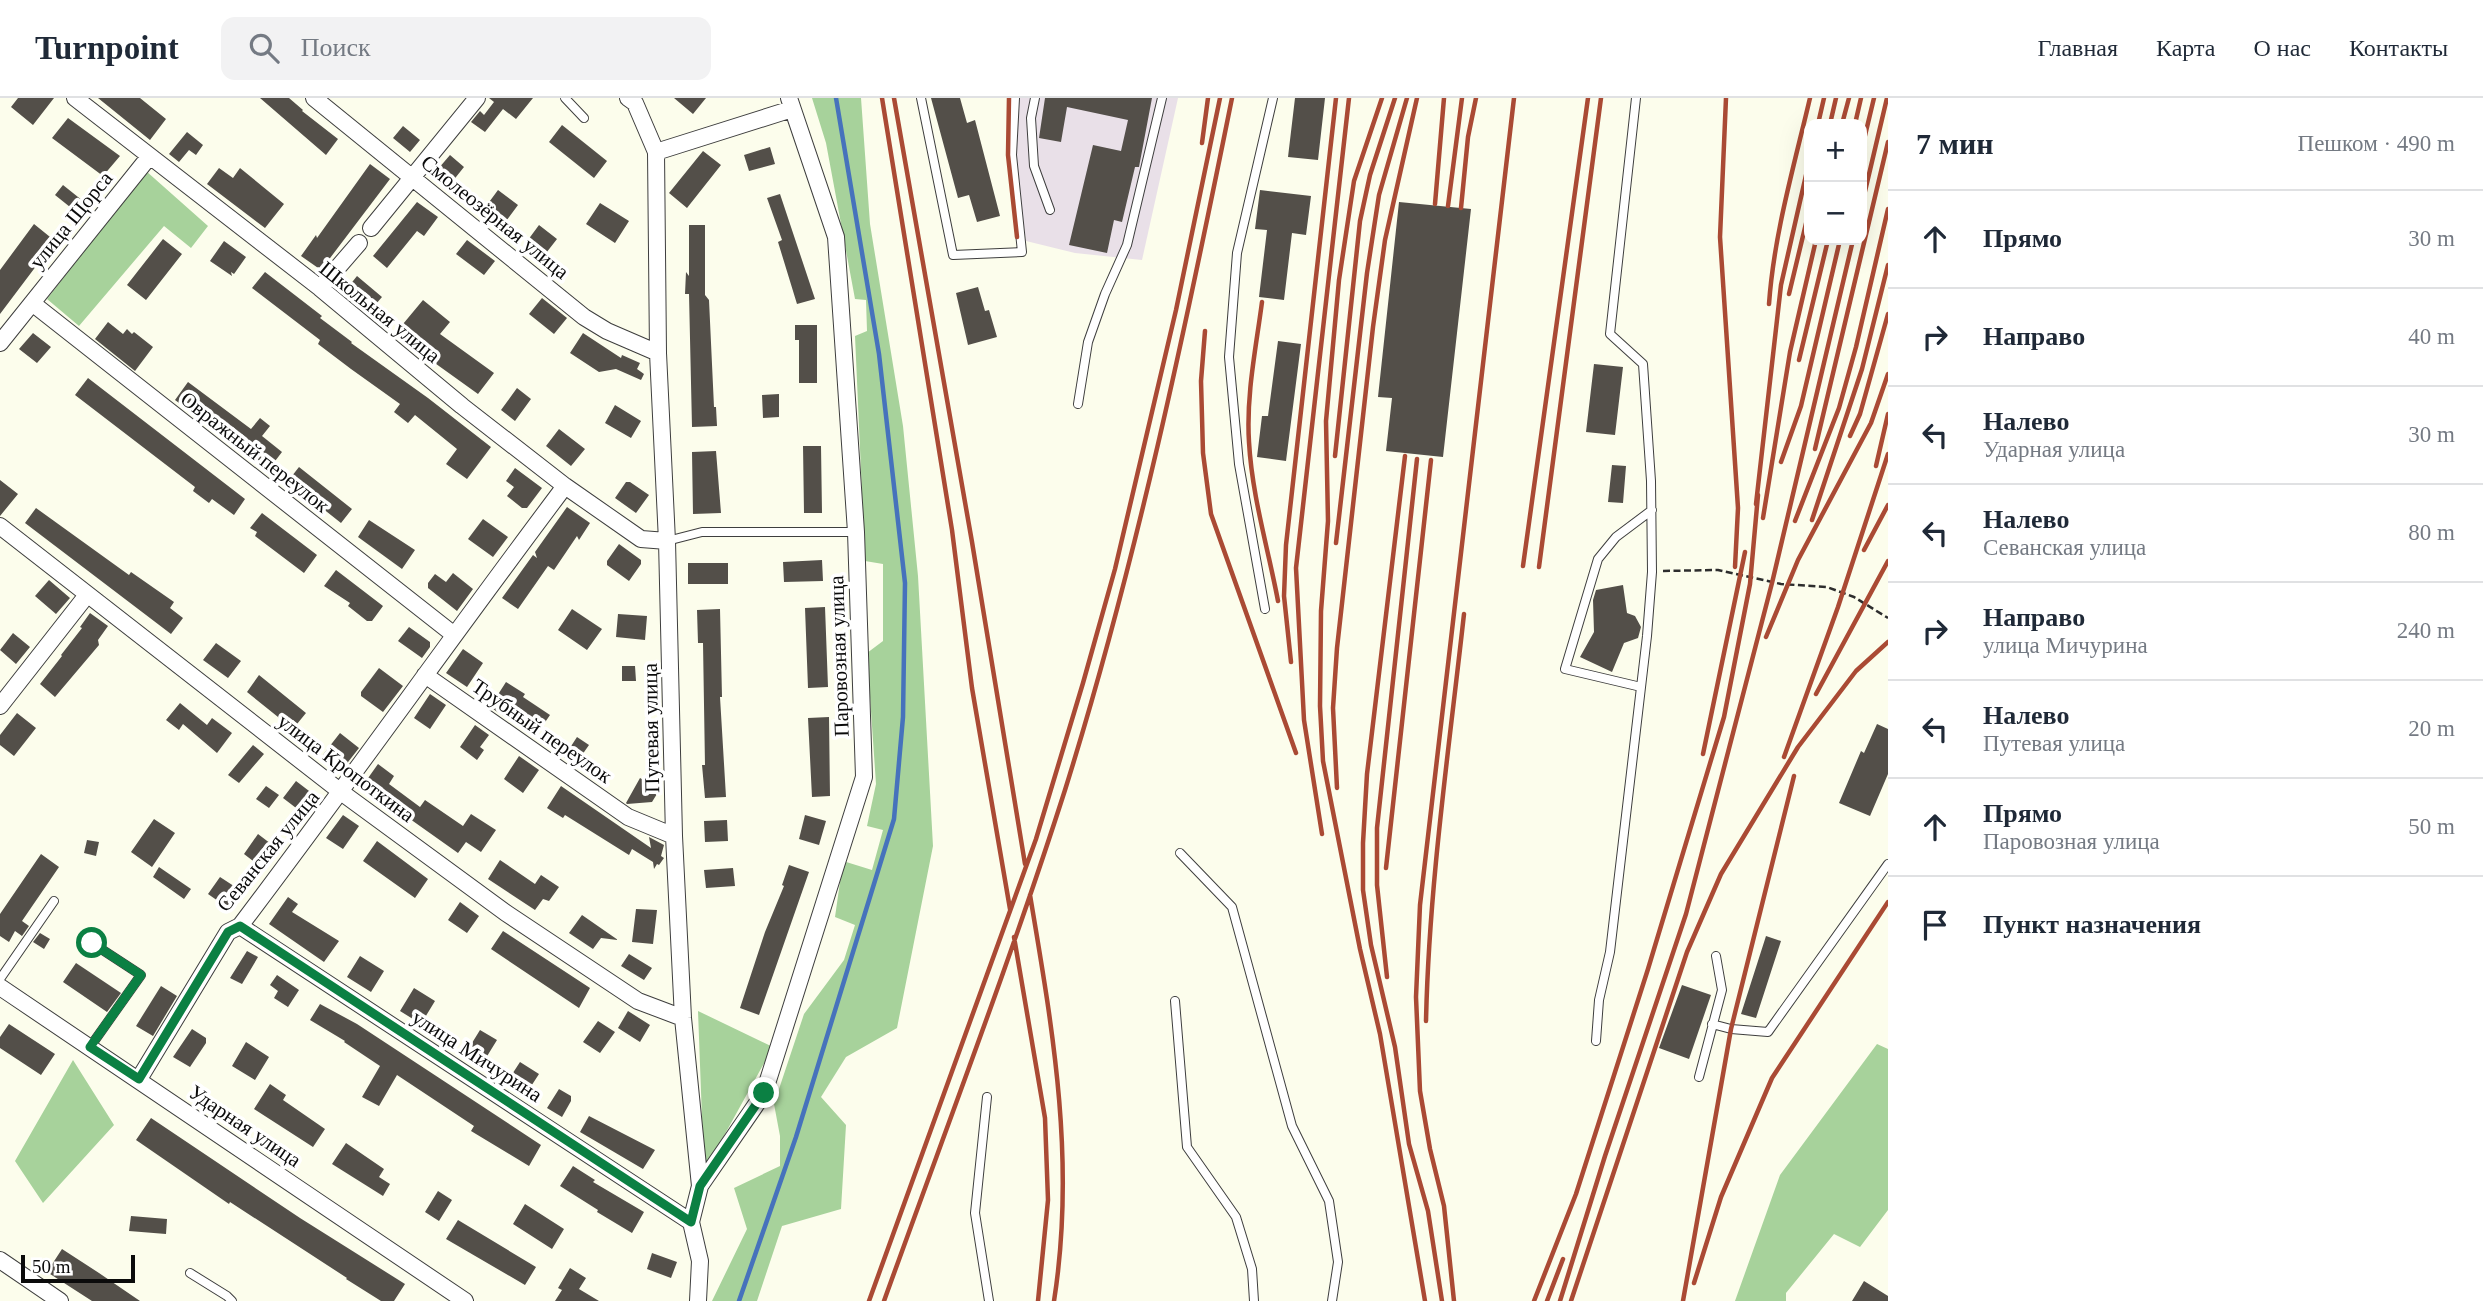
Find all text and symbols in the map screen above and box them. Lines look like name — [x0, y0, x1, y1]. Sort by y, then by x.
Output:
search box — [221, 17, 711, 80]
icon: search — [245, 29, 283, 67]
text: Turnpoint — [35, 30, 179, 66]
text: Поиск — [301, 33, 371, 62]
text: Главная — [2037, 35, 2118, 61]
text: Карта — [2156, 35, 2215, 61]
text: О нас — [2253, 35, 2311, 61]
text: Контакты — [2349, 35, 2448, 61]
map controls — [1804, 119, 1867, 245]
button: + — [1804, 119, 1867, 182]
text: 7 мин — [1916, 127, 1994, 160]
text: Пешком · 490 m — [2298, 131, 2455, 156]
street label: Смолеозёрная улица — [416, 150, 574, 284]
street label: улица Щорса — [24, 166, 118, 273]
button: − — [1804, 182, 1867, 245]
icon: ahead — [1916, 220, 1954, 258]
text: Прямо — [1983, 224, 2062, 253]
text: 30 m — [2408, 226, 2455, 251]
street label: Школьная улица — [315, 256, 446, 368]
icon: right — [1916, 318, 1954, 356]
text: Направо — [1983, 322, 2085, 351]
text: 40 m — [2408, 324, 2455, 349]
street label: Овражный переулок — [176, 387, 335, 518]
text: Налево — [1983, 407, 2069, 436]
icon: left — [1916, 416, 1954, 454]
text: 30 m — [2408, 422, 2455, 447]
text: Ударная улица — [1983, 437, 2125, 462]
text: Налево — [1983, 505, 2069, 534]
icon: left — [1916, 514, 1954, 552]
text: 80 m — [2408, 520, 2455, 545]
text: Севанская улица — [1983, 535, 2146, 560]
street label: Паровозная улица — [824, 574, 854, 737]
text: Направо — [1983, 603, 2085, 632]
icon: right — [1916, 612, 1954, 650]
text: 240 m — [2397, 618, 2455, 643]
text: улица Мичурина — [1983, 633, 2148, 658]
street label: Путевая улица — [638, 662, 664, 793]
street label: Трубный переулок — [467, 674, 617, 789]
text: Налево — [1983, 701, 2069, 730]
street label: улица Кропоткина — [273, 709, 420, 828]
icon: left — [1916, 710, 1954, 748]
text: 20 m — [2408, 716, 2455, 741]
text: Путевая улица — [1983, 731, 2125, 756]
street label: Севанская улица — [212, 785, 325, 916]
text: Прямо — [1983, 799, 2062, 828]
icon: ahead — [1916, 808, 1954, 846]
text: 50 m — [2408, 814, 2455, 839]
text: Паровозная улица — [1983, 829, 2160, 854]
icon: arrive — [1916, 906, 1954, 944]
text: Пункт назначения — [1983, 910, 2201, 939]
route start — [76, 927, 107, 958]
street label: улица Мичурина — [407, 1005, 547, 1107]
route end — [748, 1077, 779, 1108]
street label: Ударная улица — [184, 1080, 306, 1173]
scale bar — [21, 1252, 135, 1284]
text: 50 m — [32, 1256, 71, 1277]

